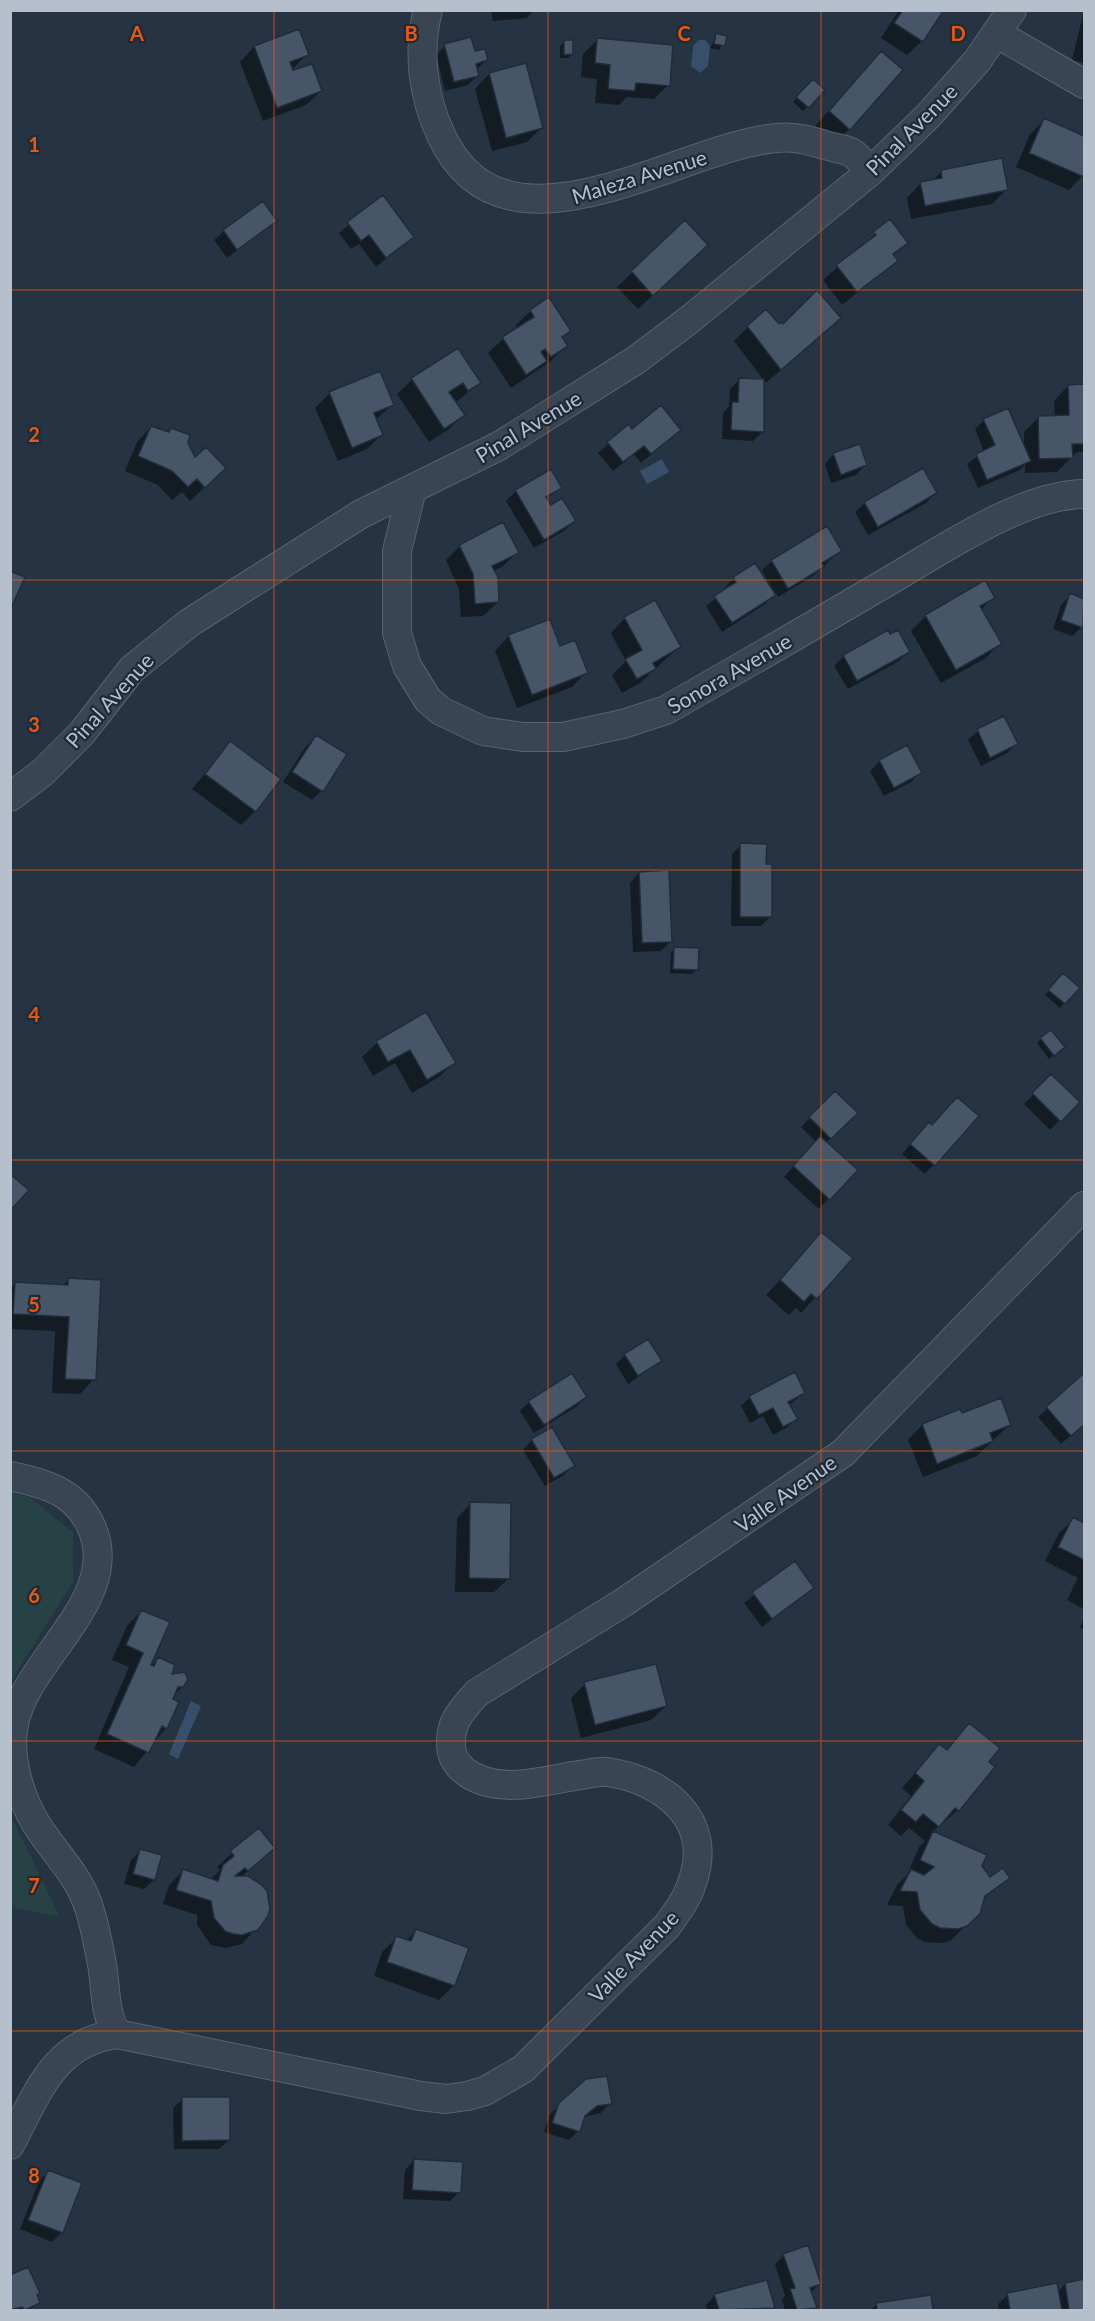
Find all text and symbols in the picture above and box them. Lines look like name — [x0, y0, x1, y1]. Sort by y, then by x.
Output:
text: A — [129, 21, 144, 45]
text: B — [404, 21, 418, 45]
text: C — [677, 21, 691, 45]
text: D — [950, 21, 966, 45]
street label: Pinal Avenue — [860, 78, 962, 180]
text: 1 — [28, 132, 40, 156]
street label: Maleza Avenue — [569, 144, 709, 208]
street label: Pinal Avenue — [471, 385, 585, 467]
text: 2 — [28, 422, 40, 446]
street label: Sonora Avenue — [663, 627, 795, 719]
street label: Pinal Avenue — [60, 647, 158, 753]
text: 3 — [28, 712, 40, 736]
text: 4 — [28, 1002, 40, 1026]
text: 5 — [28, 1292, 40, 1316]
street label: Valle Avenue — [729, 1449, 841, 1537]
text: 6 — [28, 1583, 40, 1607]
text: 7 — [28, 1873, 40, 1897]
street label: Valle Avenue — [583, 1905, 683, 2007]
text: 8 — [28, 2163, 40, 2187]

